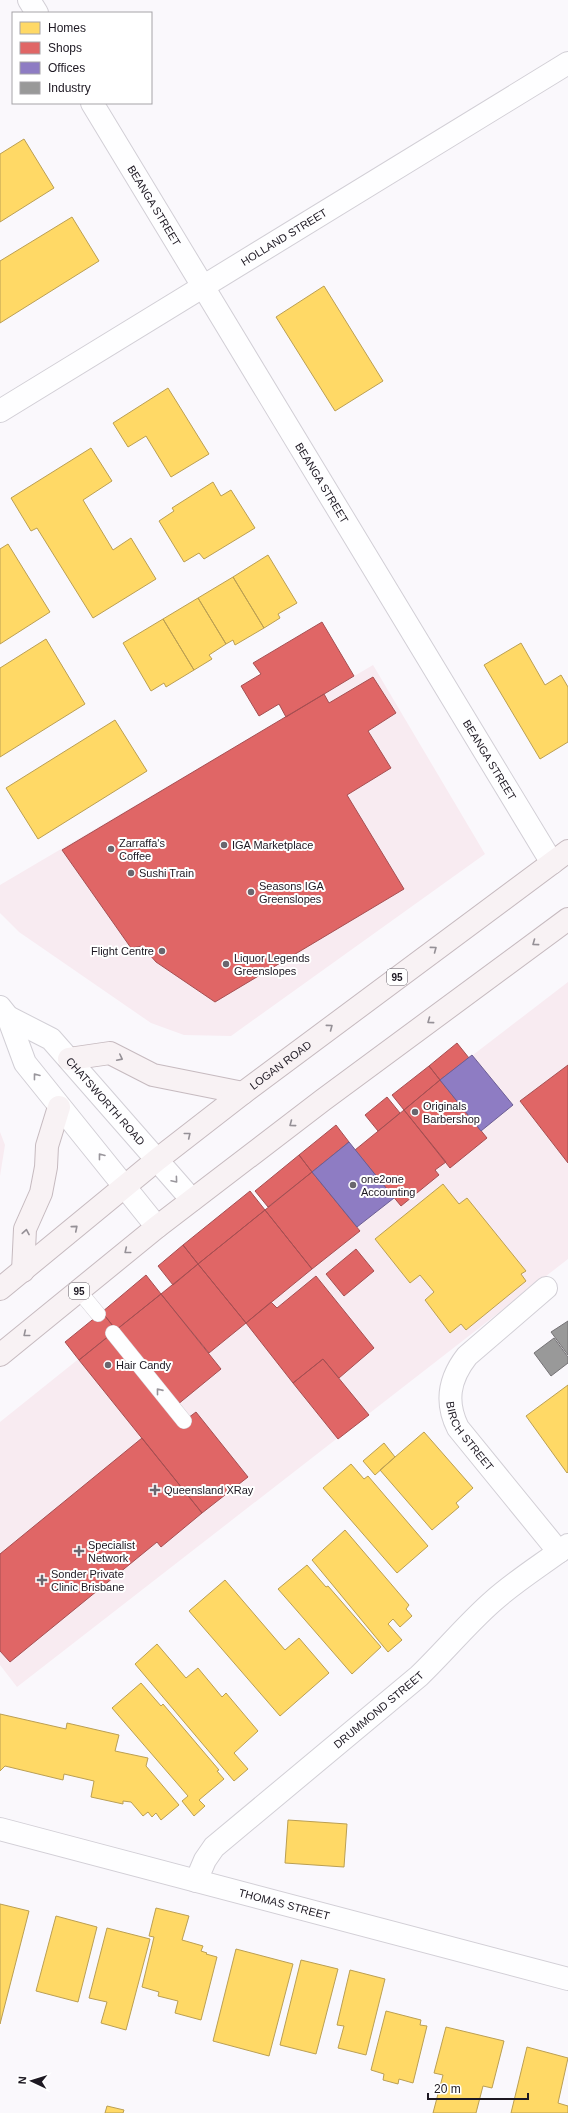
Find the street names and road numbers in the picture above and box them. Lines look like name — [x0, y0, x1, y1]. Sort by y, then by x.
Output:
street label: BEANGA STREET — [125, 163, 183, 248]
street label: HOLLAND STREET — [239, 206, 329, 268]
street label: BEANGA STREET — [293, 440, 351, 525]
street label: BEANGA STREET — [461, 718, 519, 803]
road number: 95 — [387, 969, 407, 985]
street label: LOGAN ROAD — [247, 1038, 314, 1092]
street label: CHATSWORTH ROAD — [64, 1055, 147, 1148]
road number: 95 — [69, 1283, 89, 1299]
street label: BIRCH STREET — [444, 1401, 496, 1473]
street label: DRUMMOND STREET — [331, 1669, 426, 1751]
street label: THOMAS STREET — [237, 1886, 331, 1922]

